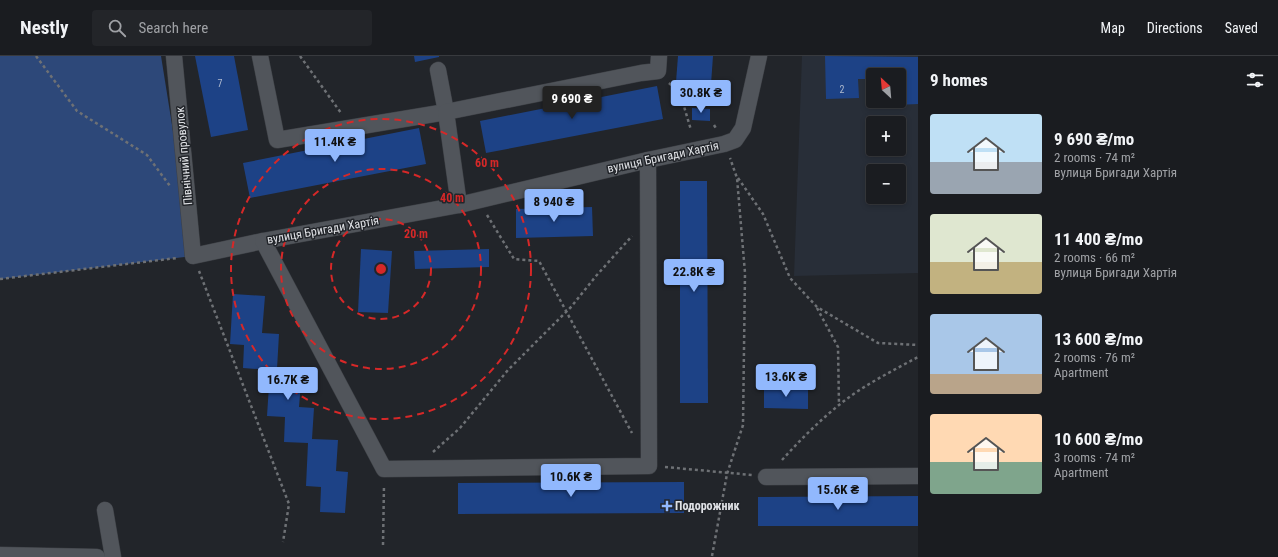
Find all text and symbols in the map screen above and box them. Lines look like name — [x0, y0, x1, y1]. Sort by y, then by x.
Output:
search box — [92, 10, 372, 46]
text: Nestly — [20, 16, 68, 39]
icon: search — [106, 17, 128, 39]
text: Search here — [138, 19, 208, 37]
text: Map — [1101, 20, 1125, 36]
text: Directions — [1147, 20, 1203, 36]
text: Saved — [1225, 20, 1258, 36]
north arrow — [866, 68, 906, 108]
map controls — [866, 68, 906, 204]
icon: filters — [1244, 69, 1266, 91]
text: 9 homes — [930, 70, 988, 90]
house number: 7 — [218, 78, 223, 89]
pin: 30.8K ₴ — [664, 80, 738, 114]
house number: 2 — [840, 84, 845, 95]
text: 30.8K ₴ — [680, 85, 722, 100]
pin: 9 690 ₴ — [535, 86, 609, 120]
text: 9 690 ₴ — [552, 91, 592, 106]
street label: Північний провулок — [173, 106, 195, 206]
button: + — [866, 116, 906, 156]
pin: 11.4K ₴ — [298, 129, 372, 163]
text: 9 690 ₴/mo — [1054, 129, 1134, 149]
icon: home — [962, 130, 1010, 178]
text: 11.4K ₴ — [314, 134, 356, 149]
street label: вулиця Бригади Хартія — [606, 138, 720, 176]
text: 2 rooms · 74 m² — [1054, 150, 1135, 165]
text: 60 m — [475, 156, 499, 170]
button: − — [866, 164, 906, 204]
text: вулиця Бригади Хартія — [1054, 165, 1177, 180]
pin: 8 940 ₴ — [517, 189, 591, 223]
text: 40 m — [440, 191, 464, 205]
text: 8 940 ₴ — [534, 194, 574, 209]
street label: вулиця Бригади Хартія — [266, 213, 380, 247]
text: 20 m — [404, 227, 428, 241]
text: 11 400 ₴/mo — [1054, 229, 1143, 249]
icon: home — [962, 230, 1010, 278]
text: 2 rooms · 66 m² — [1054, 250, 1135, 265]
pin: 22.8K ₴ — [657, 259, 731, 293]
centre of rings — [374, 262, 388, 276]
text: 22.8K ₴ — [673, 264, 715, 279]
text: вулиця Бригади Хартія — [1054, 265, 1177, 280]
text: 13 600 ₴/mo — [1054, 329, 1143, 349]
icon: home — [962, 330, 1010, 378]
text: 2 rooms · 76 m² — [1054, 350, 1135, 365]
pin: 13.6K ₴ — [749, 364, 823, 398]
text: Apartment — [1054, 365, 1108, 380]
pin: 16.7K ₴ — [251, 367, 325, 401]
text: 13.6K ₴ — [765, 369, 807, 384]
text: 16.7K ₴ — [267, 372, 309, 387]
text: 10 600 ₴/mo — [1054, 429, 1143, 449]
icon: home — [962, 430, 1010, 478]
text: 3 rooms · 74 m² — [1054, 450, 1135, 465]
pin: 10.6K ₴ — [534, 464, 608, 498]
text: Apartment — [1054, 465, 1108, 480]
text: 10.6K ₴ — [550, 469, 592, 484]
pin: 15.6K ₴ — [801, 477, 875, 511]
text: 15.6K ₴ — [817, 482, 859, 497]
place label: Подорожник — [675, 499, 740, 513]
marker: Подорожник — [662, 501, 672, 511]

